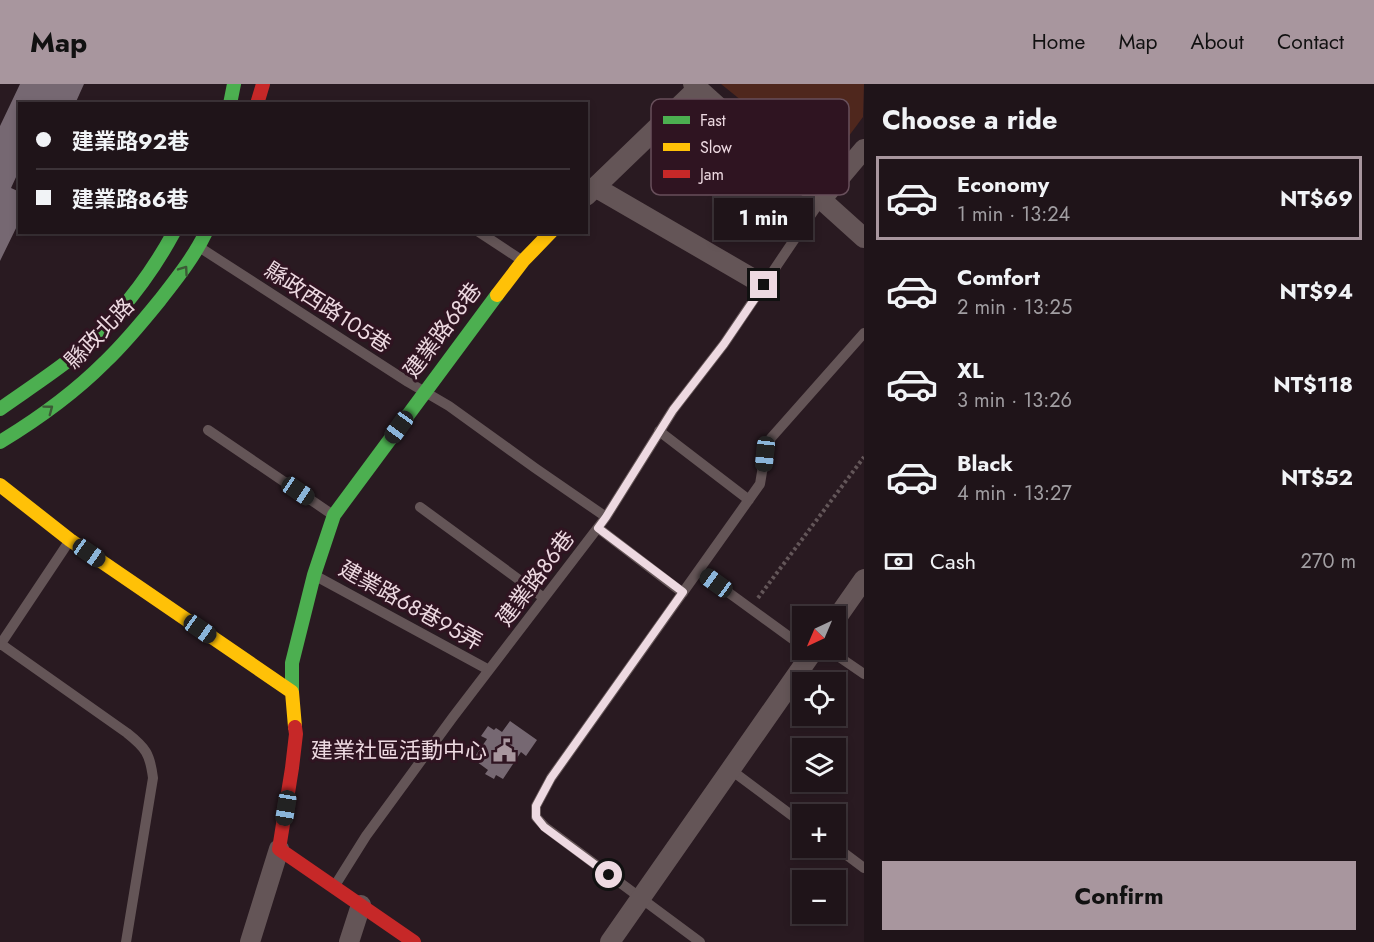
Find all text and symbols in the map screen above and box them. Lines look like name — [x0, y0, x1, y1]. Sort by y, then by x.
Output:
text: Map — [30, 22, 87, 63]
text: Home — [1032, 27, 1085, 57]
text: Map — [1118, 27, 1158, 57]
text: About — [1191, 27, 1244, 57]
text: Contact — [1277, 27, 1344, 57]
legend — [651, 99, 849, 195]
text: Choose a ride — [882, 100, 1057, 139]
text: Fast — [700, 109, 726, 132]
text: 建業路92巷 — [72, 125, 189, 157]
text: Slow — [700, 136, 732, 159]
text: Jam — [698, 163, 724, 186]
text: Economy — [957, 168, 1049, 200]
icon: car — [885, 171, 939, 225]
text: NT$69 — [1280, 182, 1353, 214]
text: 建業路86巷 — [72, 183, 189, 215]
callout: 1 min — [714, 198, 813, 240]
text: 1 min · 13:24 — [957, 200, 1070, 229]
text: 1 min — [739, 204, 788, 233]
street label: 縣政西路105巷 — [258, 254, 398, 360]
text: Comfort — [957, 261, 1040, 293]
icon: car — [885, 264, 939, 318]
one-way arrow — [177, 265, 188, 276]
route end — [750, 271, 777, 298]
street label: 建業路68巷 — [395, 275, 489, 385]
text: NT$94 — [1279, 275, 1353, 307]
street label: 縣政北路 — [57, 290, 141, 376]
text: 2 min · 13:25 — [957, 293, 1072, 322]
text: XL — [957, 354, 984, 386]
icon: car — [885, 357, 939, 411]
text: NT$118 — [1273, 368, 1353, 400]
text: 3 min · 13:26 — [957, 386, 1072, 415]
one-way arrow — [42, 406, 53, 417]
car — [381, 407, 417, 447]
car — [754, 435, 776, 473]
text: Black — [957, 447, 1013, 479]
icon: car — [885, 450, 939, 504]
text: NT$52 — [1281, 461, 1353, 493]
car — [278, 473, 318, 509]
text: 4 min · 13:27 — [957, 479, 1072, 508]
street label: 建業路86巷 — [488, 523, 582, 633]
car — [69, 535, 109, 571]
icon: cash — [882, 545, 915, 578]
text: Cash — [930, 545, 976, 577]
text: 270 m — [1301, 547, 1356, 576]
street label: 建業路68巷95弄 — [333, 552, 489, 658]
car — [696, 565, 736, 601]
north arrow — [792, 606, 846, 660]
map controls — [792, 606, 846, 924]
car — [180, 611, 220, 647]
button: locate — [792, 672, 846, 726]
place label: 建業社區活動中心 — [311, 734, 487, 766]
public building icon: 建業社區活動中心 — [492, 737, 518, 763]
button: layers — [792, 738, 846, 792]
car — [274, 789, 298, 827]
button: + — [792, 804, 846, 858]
route start — [595, 861, 622, 888]
button: Confirm — [882, 861, 1356, 930]
button: − — [792, 870, 846, 924]

